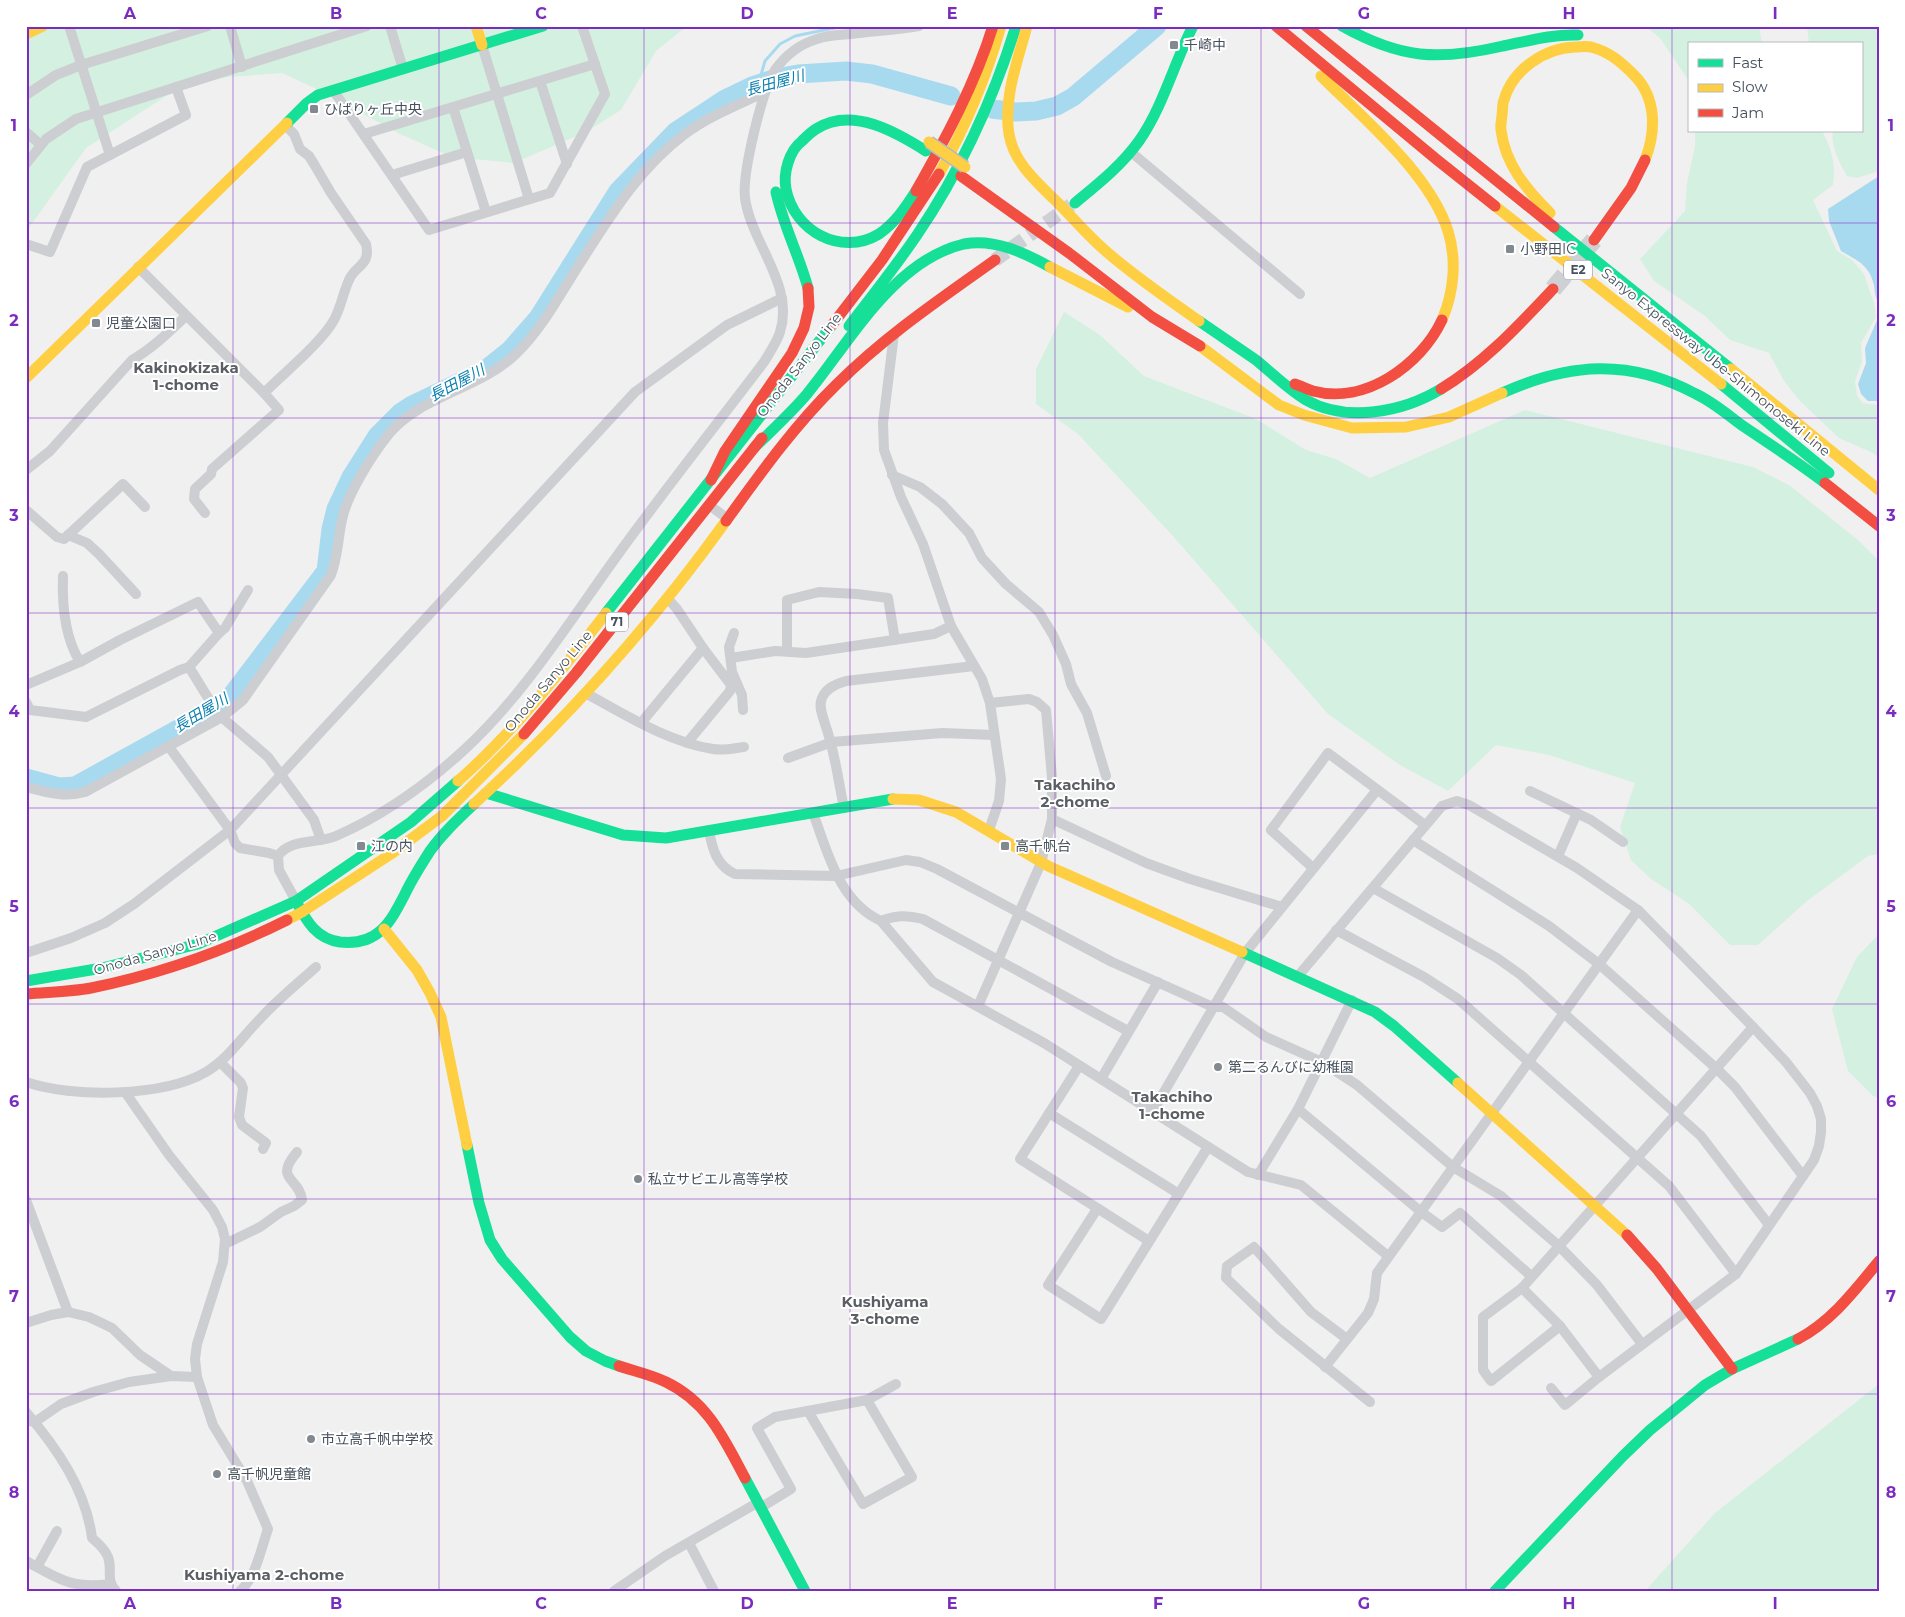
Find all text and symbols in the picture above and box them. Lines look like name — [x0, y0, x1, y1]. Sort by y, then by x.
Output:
text: A — [123, 4, 137, 23]
text: B — [330, 4, 342, 23]
text: C — [535, 4, 547, 23]
text: D — [740, 4, 754, 23]
text: E — [947, 4, 957, 23]
text: F — [1153, 4, 1163, 23]
text: G — [1358, 4, 1370, 23]
text: H — [1563, 4, 1575, 23]
text: I — [1772, 4, 1778, 23]
place label: 千崎中 — [1184, 36, 1226, 54]
marker: 千崎中 — [1168, 39, 1180, 51]
legend — [1688, 42, 1862, 132]
text: Fast — [1732, 53, 1763, 72]
water label: 長田屋川 — [743, 65, 808, 99]
text: Slow — [1732, 77, 1768, 96]
place label: ひばりヶ丘中央 — [324, 100, 422, 118]
marker: ひばりヶ丘中央 — [308, 103, 320, 115]
text: Jam — [1731, 103, 1764, 122]
text: 1 — [11, 116, 17, 135]
text: 1 — [1888, 116, 1894, 135]
place label: 小野田IC — [1520, 240, 1576, 258]
marker: 小野田IC — [1504, 243, 1516, 255]
road number: E2 — [1564, 260, 1592, 280]
street label: Sanyo Expressway Ube-Shimonoseki Line — [1598, 264, 1834, 460]
street label: Onoda Sanyo Line — [753, 309, 845, 421]
text: 2 — [9, 311, 19, 330]
text: 2 — [1886, 311, 1896, 330]
place label: 児童公園口 — [106, 314, 176, 332]
marker: 児童公園口 — [90, 317, 102, 329]
district label: Kakinokizaka 1-chome — [133, 358, 239, 394]
water label: 長田屋川 — [426, 359, 489, 405]
text: 3 — [8, 506, 19, 525]
text: 3 — [1885, 506, 1896, 525]
road number: 71 — [606, 612, 628, 632]
street label: Onoda Sanyo Line — [500, 626, 596, 736]
water label: 長田屋川 — [170, 688, 233, 736]
text: 4 — [8, 702, 20, 721]
text: 4 — [1885, 702, 1897, 721]
district label: Takachiho 2-chome — [1034, 775, 1116, 811]
place label: 江の内 — [371, 837, 413, 855]
place label: 高千帆台 — [1015, 837, 1071, 855]
marker: 江の内 — [355, 840, 367, 852]
marker: 高千帆台 — [999, 840, 1011, 852]
text: 5 — [9, 897, 19, 916]
text: 5 — [1886, 897, 1896, 916]
street label: Onoda Sanyo Line — [91, 927, 219, 979]
place label: 第二るんびに幼稚園 — [1228, 1058, 1354, 1076]
marker: 第二るんびに幼稚園 — [1212, 1061, 1224, 1073]
district label: Takachiho 1-chome — [1131, 1087, 1213, 1123]
text: 6 — [9, 1092, 19, 1111]
text: 6 — [1886, 1092, 1896, 1111]
place label: 私立サビエル高等学校 — [648, 1170, 788, 1188]
marker: 私立サビエル高等学校 — [632, 1173, 644, 1185]
text: 7 — [9, 1287, 19, 1306]
text: 7 — [1886, 1287, 1896, 1306]
district label: Kushiyama 3-chome — [842, 1292, 928, 1328]
place label: 市立高千帆中学校 — [321, 1430, 433, 1448]
marker: 市立高千帆中学校 — [305, 1433, 317, 1445]
place label: 高千帆児童館 — [227, 1465, 311, 1483]
marker: 高千帆児童館 — [211, 1468, 223, 1480]
text: 8 — [9, 1483, 19, 1502]
text: 8 — [1886, 1483, 1896, 1502]
district label: Kushiyama 2-chome — [184, 1565, 344, 1584]
text: A — [123, 1594, 137, 1613]
text: B — [330, 1594, 342, 1613]
text: C — [535, 1594, 547, 1613]
text: D — [740, 1594, 754, 1613]
text: E — [947, 1594, 957, 1613]
text: F — [1153, 1594, 1163, 1613]
text: G — [1358, 1594, 1370, 1613]
text: H — [1563, 1594, 1575, 1613]
text: I — [1772, 1594, 1778, 1613]

